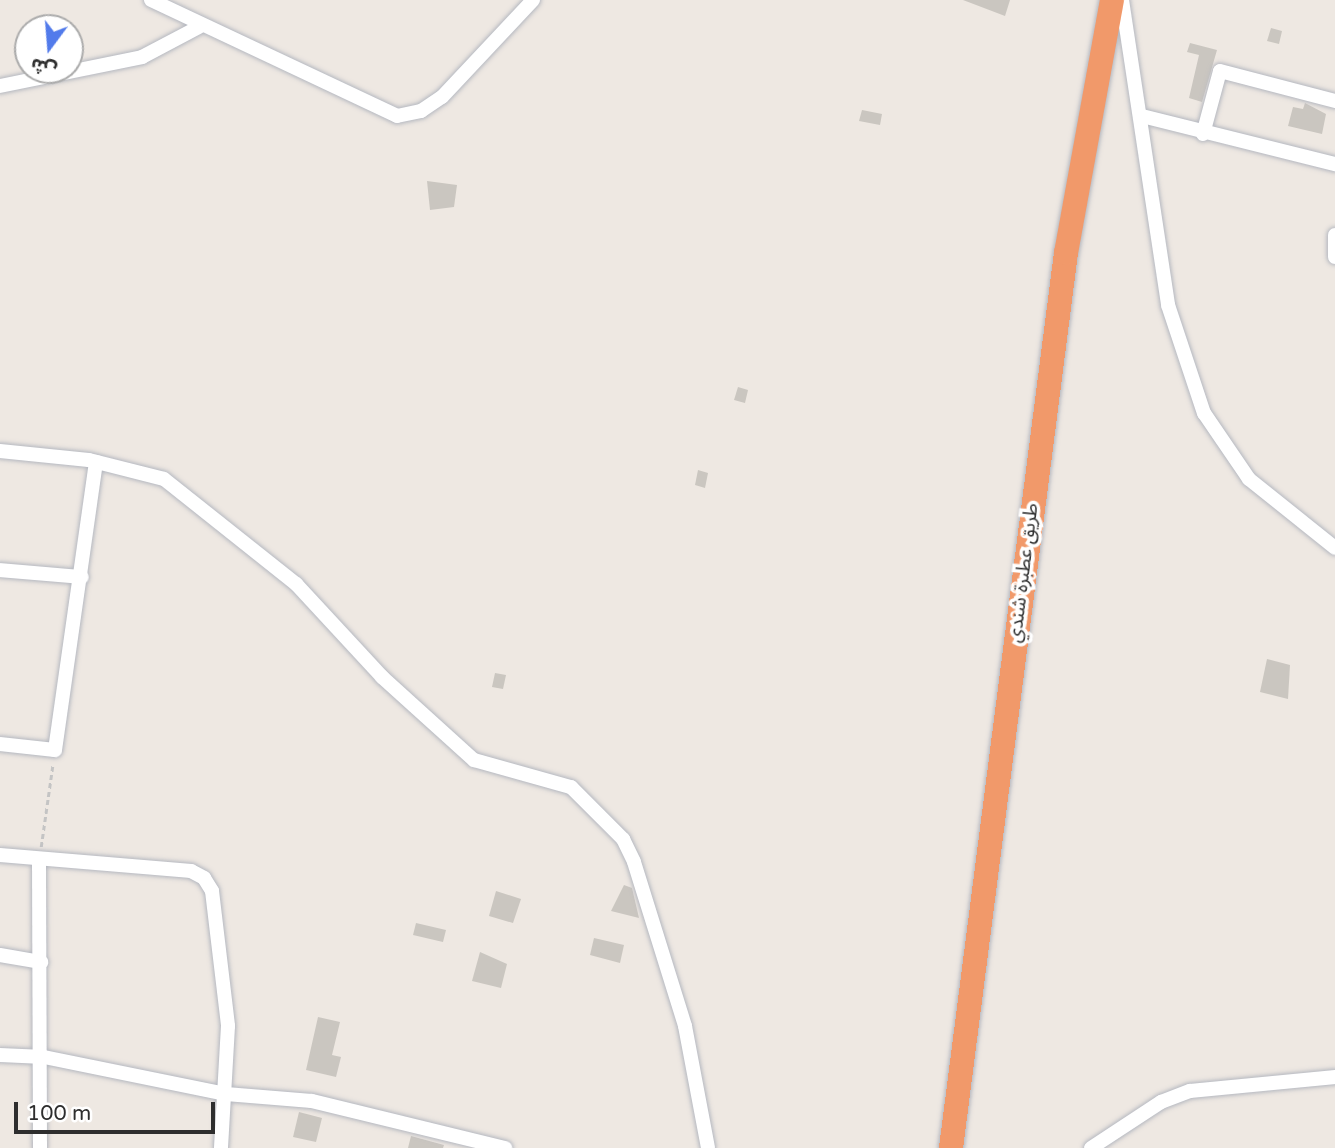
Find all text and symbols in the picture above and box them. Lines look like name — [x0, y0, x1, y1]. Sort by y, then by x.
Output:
north arrow — [14, 14, 84, 84]
text: ش — [28, 53, 59, 81]
street label: طريق عطبرة شندي — [1004, 502, 1044, 644]
scale bar — [18, 1088, 219, 1132]
text: 100 m — [27, 1101, 91, 1126]

